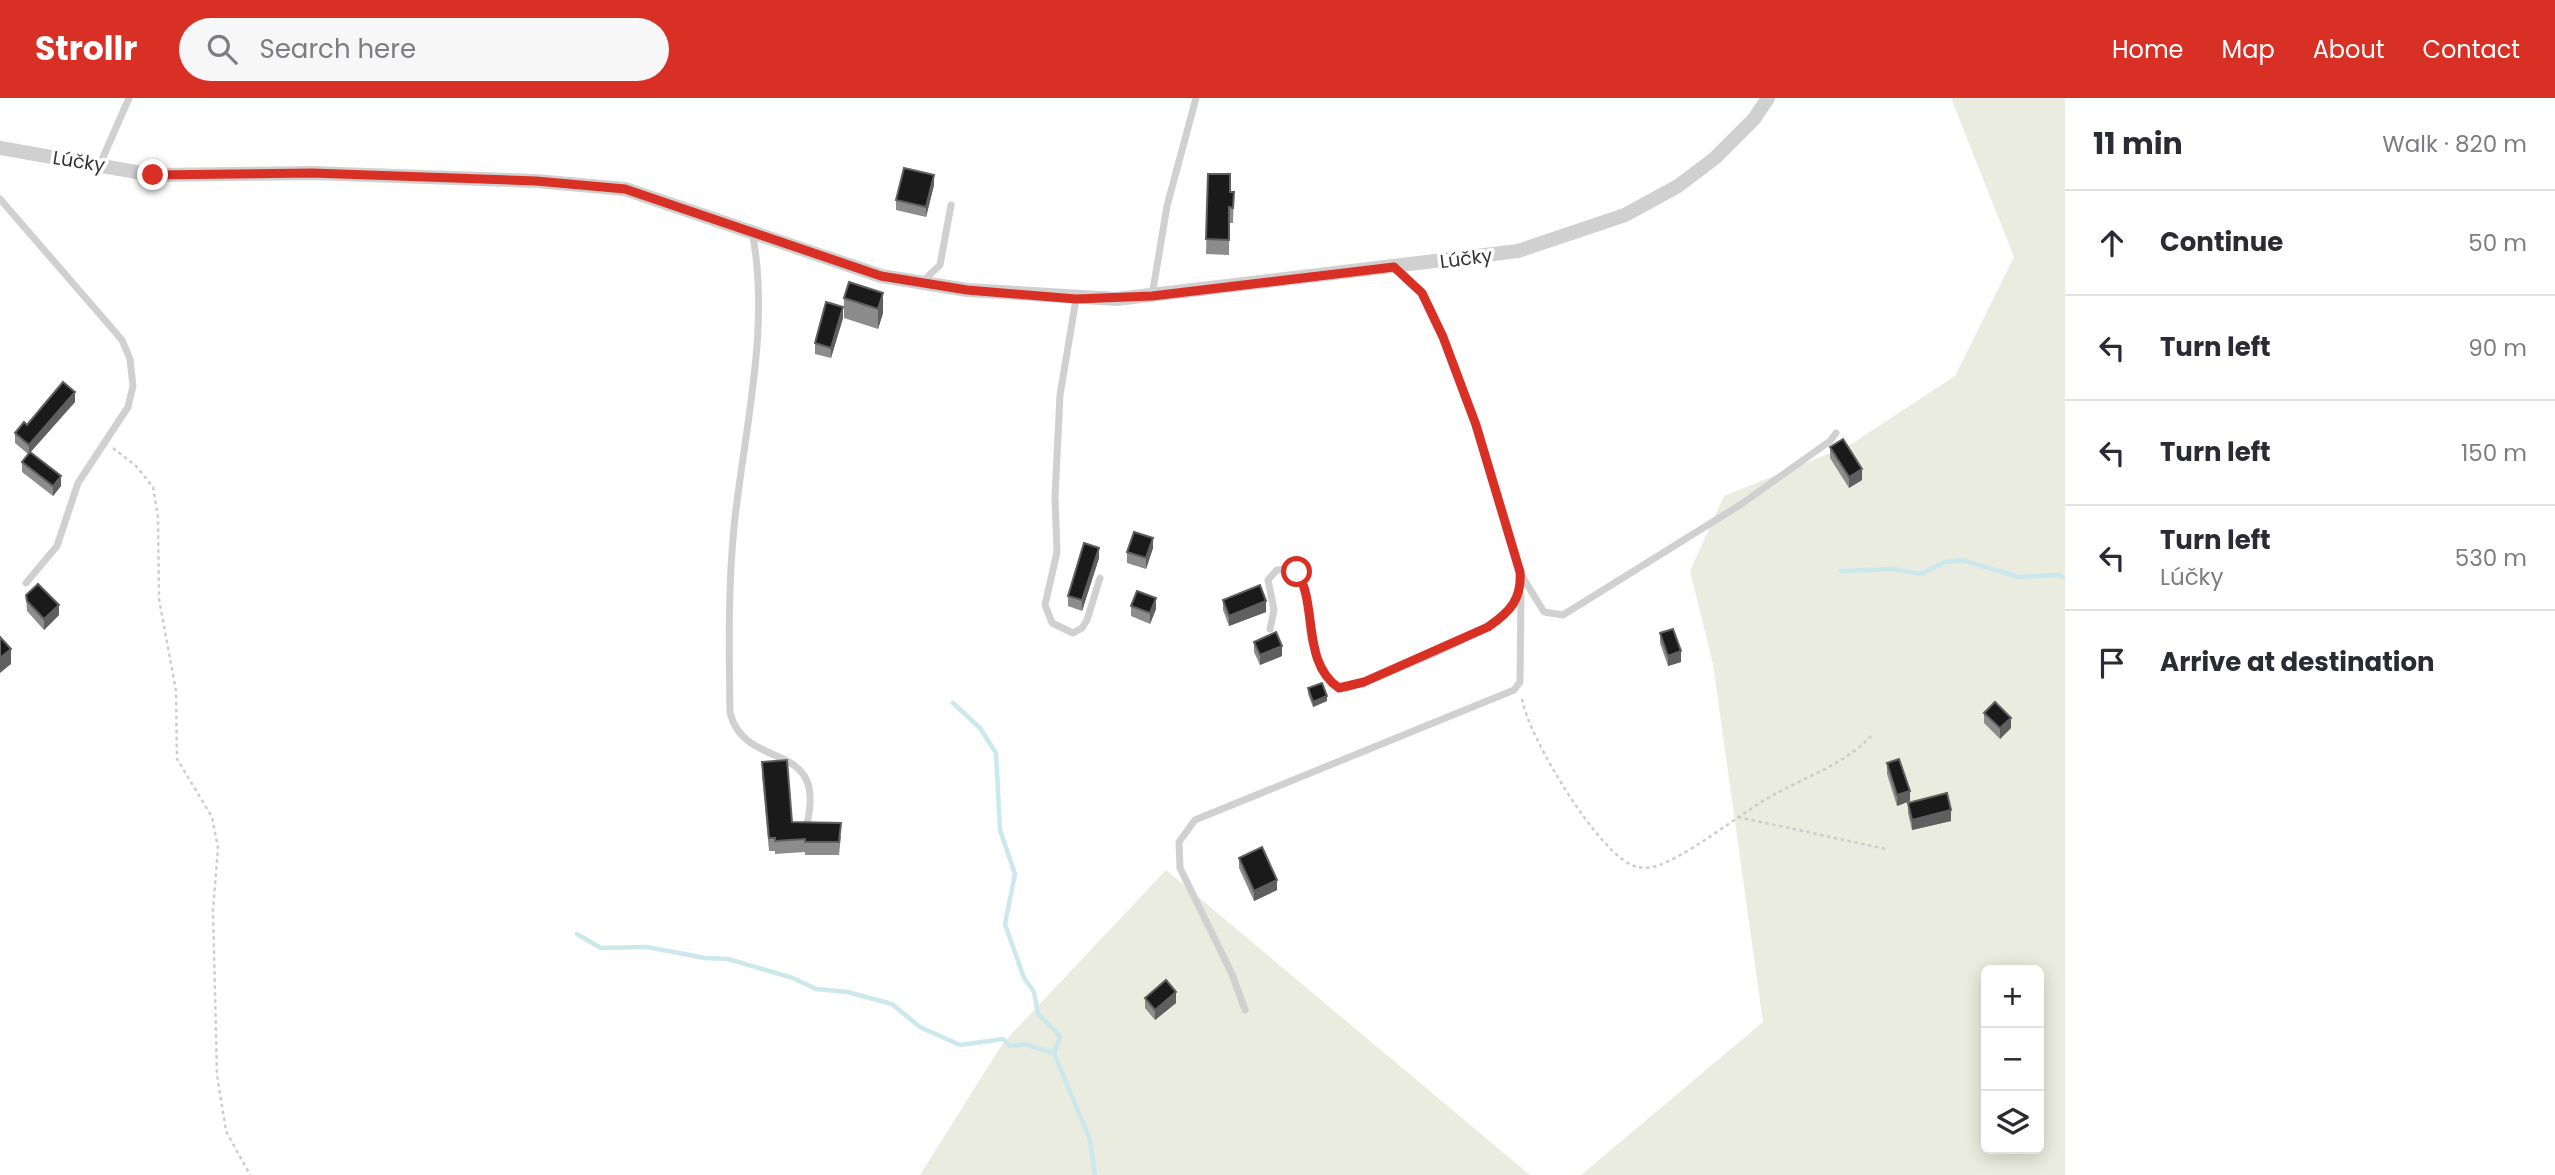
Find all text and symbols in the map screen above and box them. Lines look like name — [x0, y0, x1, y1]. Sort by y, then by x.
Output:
search box — [179, 18, 669, 81]
text: Strollr — [35, 25, 137, 72]
icon: search — [203, 30, 241, 68]
text: Search here — [259, 31, 416, 67]
text: Home — [2112, 33, 2184, 66]
text: Map — [2222, 33, 2275, 66]
text: About — [2313, 33, 2384, 66]
text: Contact — [2422, 33, 2520, 66]
text: 11 min — [2093, 122, 2183, 165]
text: Walk · 820 m — [2382, 128, 2527, 160]
street label: Lúčky — [51, 144, 107, 179]
route end — [137, 159, 168, 190]
icon: ahead — [2093, 224, 2131, 262]
text: Continue — [2160, 224, 2283, 260]
text: 50 m — [2468, 227, 2527, 259]
street label: Lúčky — [1438, 242, 1494, 275]
icon: left — [2093, 329, 2131, 367]
text: Turn left — [2160, 329, 2271, 365]
text: 90 m — [2468, 332, 2527, 364]
icon: left — [2093, 434, 2131, 472]
text: Turn left — [2160, 434, 2271, 470]
text: 150 m — [2461, 437, 2527, 469]
text: Turn left — [2160, 522, 2271, 558]
icon: left — [2093, 539, 2131, 577]
text: 530 m — [2455, 542, 2527, 574]
route start — [1281, 556, 1312, 587]
text: Lúčky — [2160, 561, 2223, 593]
icon: arrive — [2093, 644, 2131, 682]
text: Arrive at destination — [2160, 644, 2435, 680]
map controls — [1981, 965, 2044, 1154]
button: + — [1981, 965, 2044, 1028]
button: − — [1981, 1028, 2044, 1091]
button: layers — [1981, 1091, 2044, 1154]

